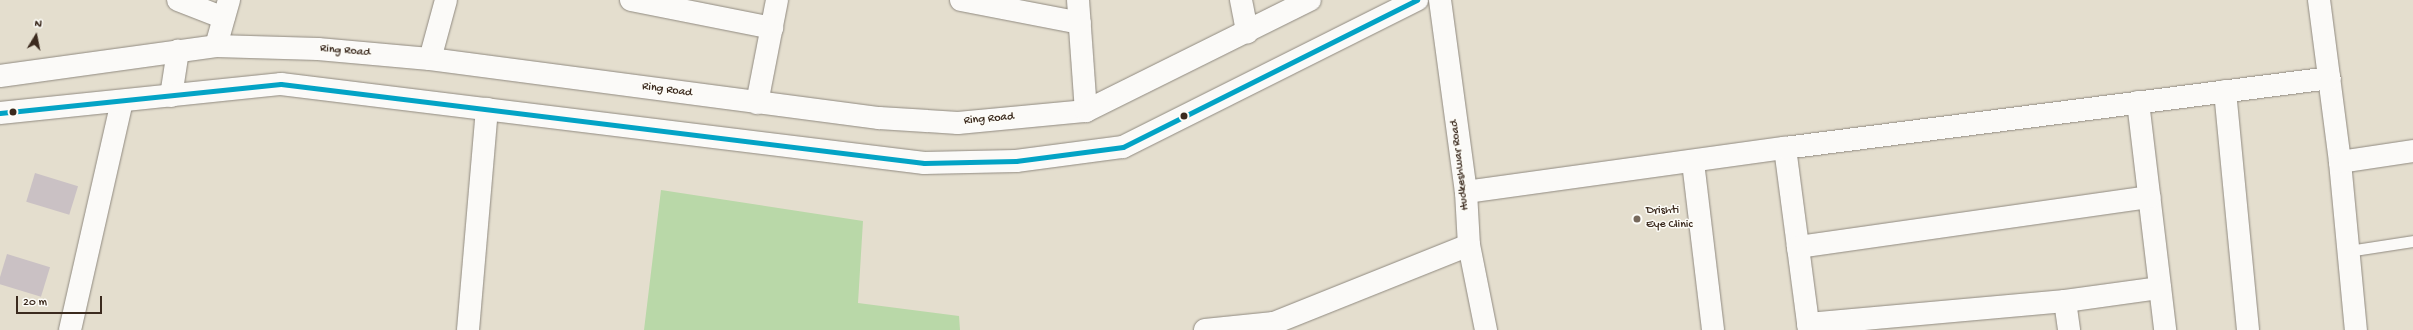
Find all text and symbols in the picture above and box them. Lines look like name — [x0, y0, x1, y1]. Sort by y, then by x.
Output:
north arrow — [16, 16, 56, 56]
text: N — [34, 18, 43, 31]
street label: Ring Road — [319, 43, 371, 61]
street label: Ring Road — [641, 80, 693, 102]
unlabelled marker — [8, 107, 18, 117]
street label: Ring Road — [963, 111, 1015, 129]
unlabelled marker — [1179, 111, 1189, 121]
street label: Hudkeshwar Road — [1448, 119, 1474, 211]
place label: Drishti Eye Clinic — [1646, 205, 1693, 233]
marker: Drishti Eye Clinic — [1631, 213, 1643, 225]
scale bar — [18, 288, 104, 314]
text: 20 m — [23, 296, 47, 310]

